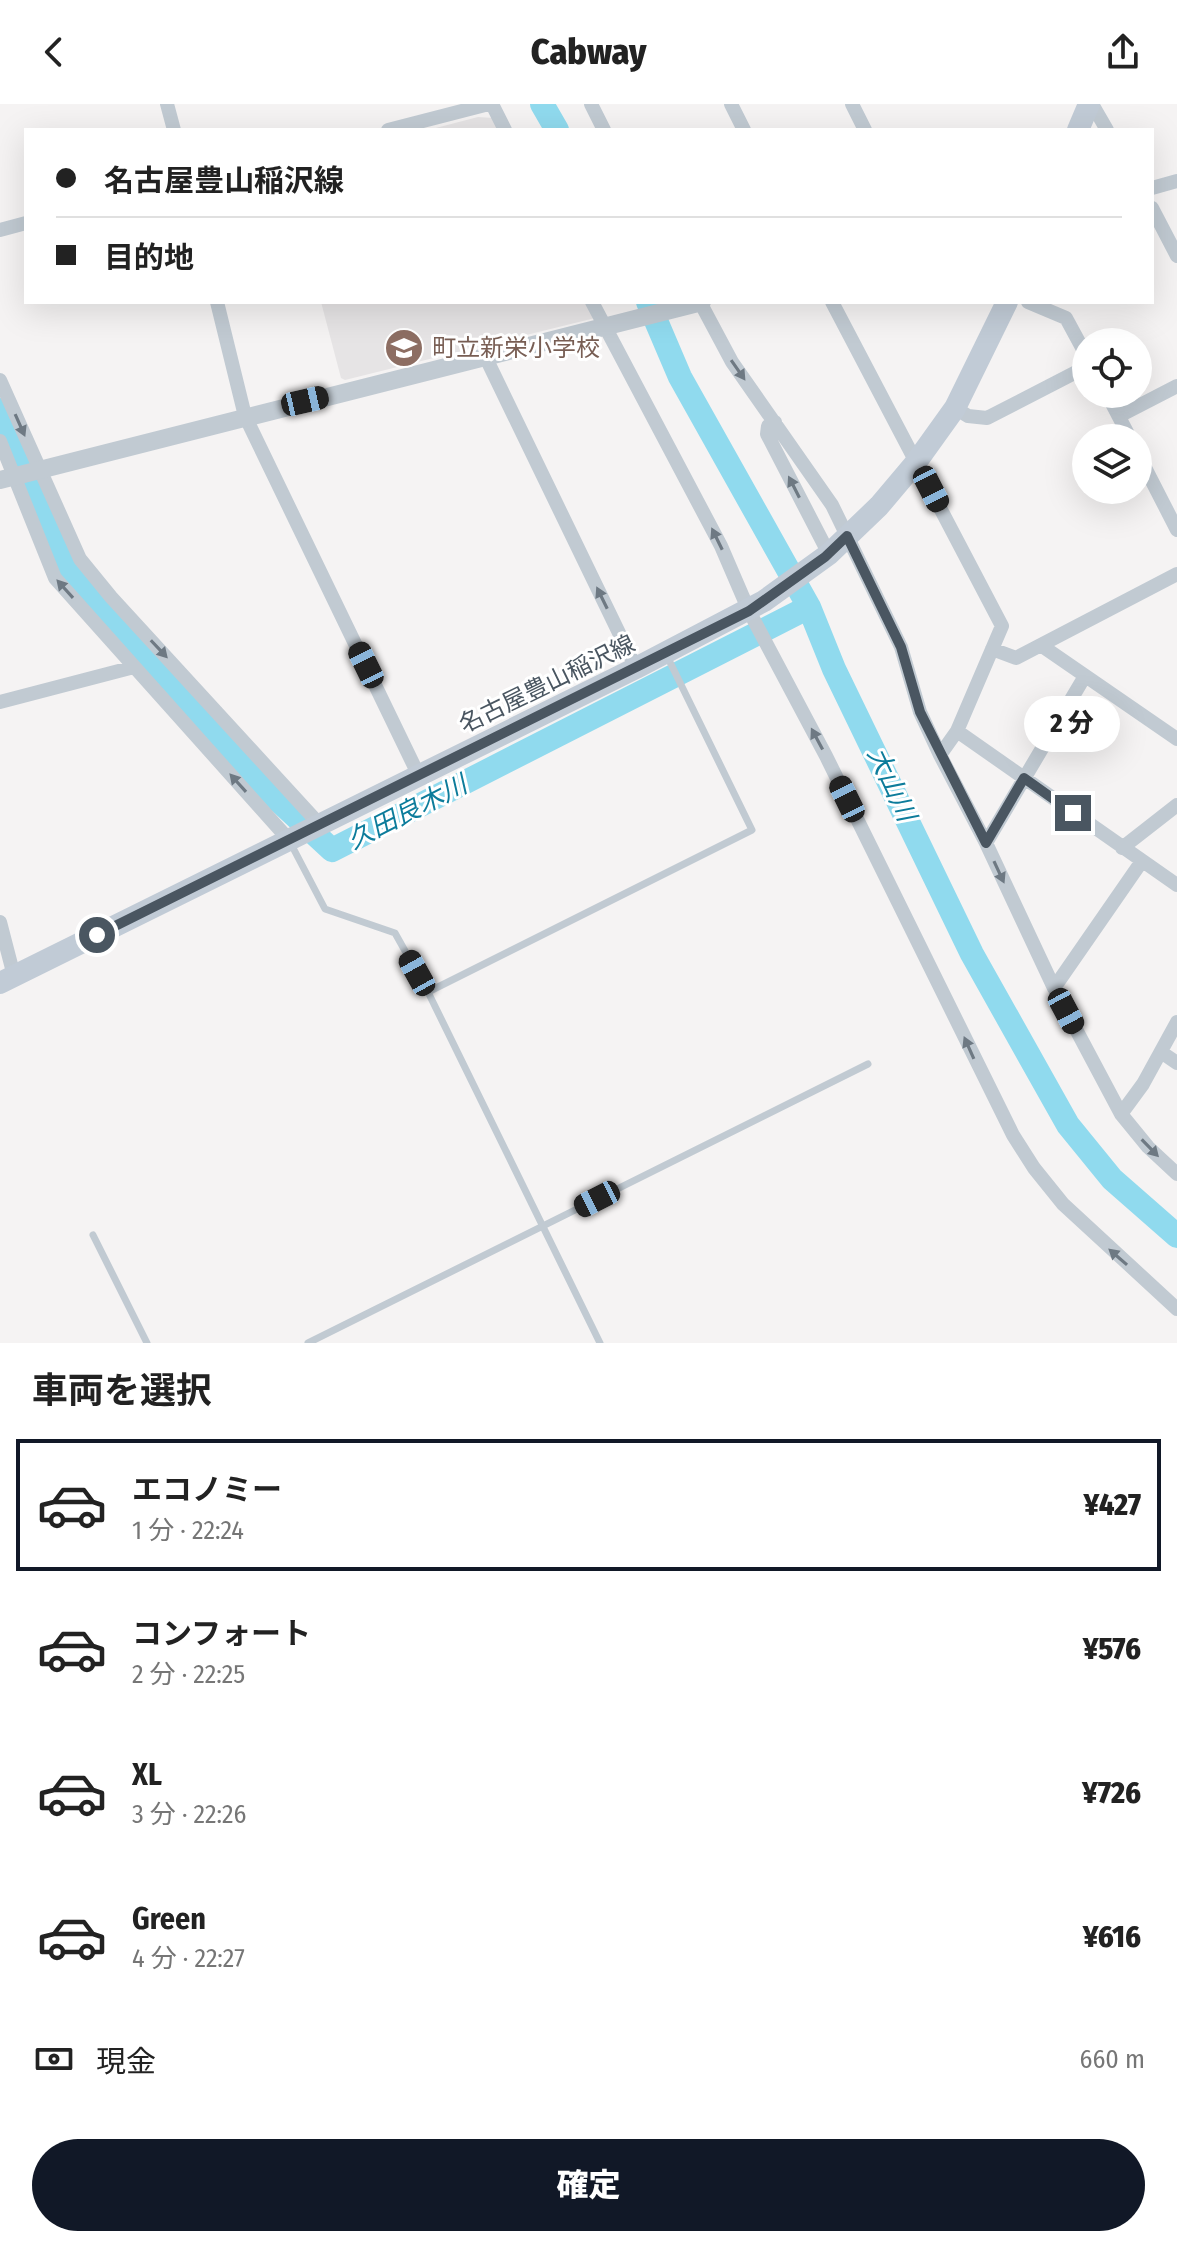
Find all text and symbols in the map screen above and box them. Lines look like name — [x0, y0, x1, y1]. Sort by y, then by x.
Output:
icon: back — [32, 30, 76, 74]
text: Cabway — [531, 30, 646, 74]
icon: share — [1101, 30, 1145, 74]
text: 名古屋豊山稲沢線 — [104, 163, 344, 199]
text: 目的地 — [104, 240, 194, 276]
school or university icon: 町立新栄小学校 — [383, 327, 425, 369]
map controls — [1072, 328, 1152, 504]
button: locate — [1072, 328, 1152, 408]
place label: 町立新栄小学校 — [432, 334, 600, 362]
one-way arrow — [730, 360, 745, 381]
car — [279, 384, 331, 418]
one-way arrow — [13, 413, 27, 436]
button: layers — [1072, 424, 1152, 504]
car — [909, 462, 953, 516]
one-way arrow — [787, 475, 800, 498]
one-way arrow — [710, 528, 724, 551]
one-way arrow — [56, 579, 74, 598]
one-way arrow — [595, 587, 609, 610]
street label: 名古屋豊山稲沢線 — [455, 629, 639, 739]
car — [345, 638, 387, 692]
one-way arrow — [149, 640, 167, 659]
callout: 2 分 — [1025, 697, 1121, 753]
text: 2 分 — [1050, 708, 1094, 739]
one-way arrow — [810, 728, 823, 751]
water label: 大山川 — [861, 742, 923, 829]
water label: 久田良木川 — [342, 768, 475, 856]
car — [826, 772, 868, 826]
one-way arrow — [229, 773, 247, 792]
route end — [1055, 795, 1091, 831]
one-way arrow — [992, 860, 1006, 883]
route start — [79, 917, 115, 953]
car — [395, 946, 439, 1000]
car — [1044, 984, 1088, 1038]
one-way arrow — [962, 1036, 976, 1060]
one-way arrow — [1140, 1138, 1159, 1157]
car — [570, 1177, 624, 1221]
one-way arrow — [1109, 1249, 1129, 1266]
text: 車両を選択 — [32, 1369, 212, 1413]
icon: car — [36, 1469, 108, 1541]
text: エコノミー — [132, 1472, 282, 1508]
text: ¥427 — [1083, 1487, 1141, 1523]
text: 1 分 · 22:24 — [132, 1515, 244, 1546]
icon: car — [36, 1613, 108, 1685]
text: コンフォート — [132, 1616, 311, 1652]
text: ¥576 — [1083, 1631, 1141, 1667]
text: 2 分 · 22:25 — [132, 1659, 245, 1690]
icon: car — [36, 1757, 108, 1829]
text: XL — [132, 1757, 162, 1793]
text: ¥726 — [1082, 1775, 1141, 1811]
text: 3 分 · 22:26 — [132, 1799, 246, 1830]
icon: car — [36, 1901, 108, 1973]
text: Green — [132, 1901, 206, 1937]
text: ¥616 — [1083, 1919, 1141, 1955]
text: 4 分 · 22:27 — [132, 1943, 245, 1974]
icon: cash — [32, 2037, 76, 2081]
text: 現金 — [96, 2044, 156, 2080]
text: 660 m — [1080, 2044, 1145, 2075]
button: 確定 — [32, 2139, 1145, 2231]

